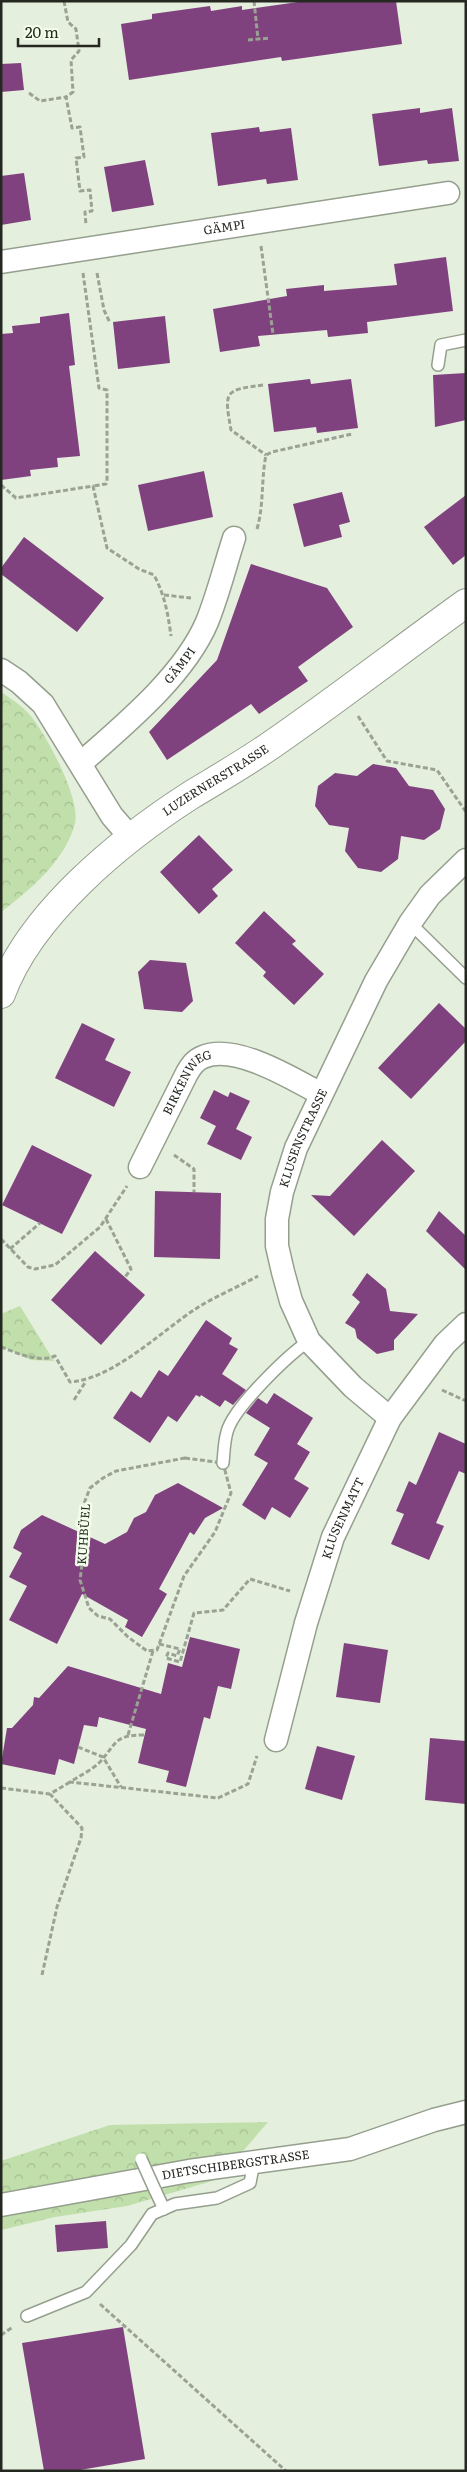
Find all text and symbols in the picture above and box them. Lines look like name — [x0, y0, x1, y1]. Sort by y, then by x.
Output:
scale bar — [18, 15, 99, 47]
text: 20 m — [25, 20, 59, 43]
street label: GÄMPI — [202, 214, 246, 239]
street label: GÄMPI — [159, 643, 199, 687]
street label: LUZERNERSTRASSE — [158, 739, 272, 820]
street label: BIRKENWEG — [157, 1045, 214, 1118]
street label: KLUSENSTRASSE — [274, 1085, 331, 1190]
street label: KLUSENMATT — [317, 1474, 368, 1561]
street label: KUHBÜEL — [72, 1503, 94, 1565]
street label: DIETSCHIBERGSTRASSE — [160, 2145, 311, 2184]

